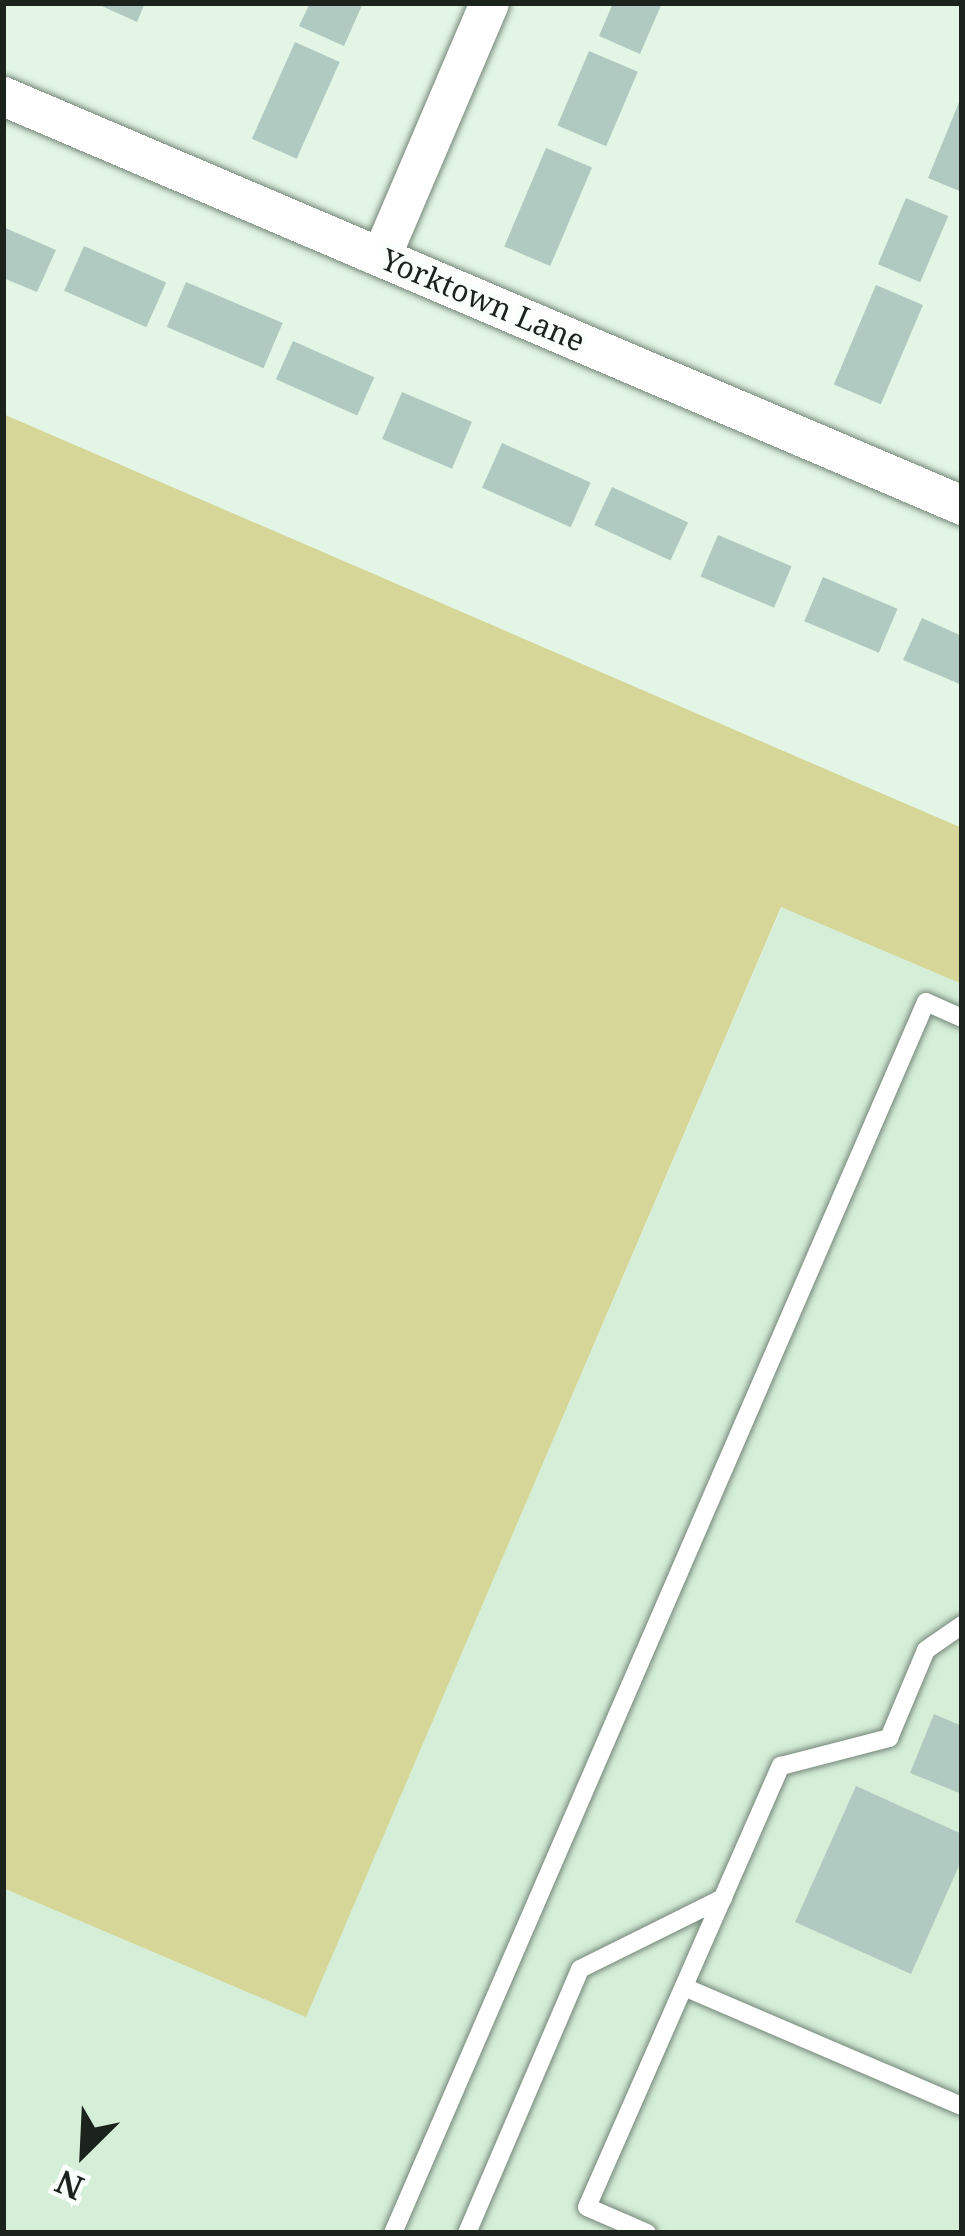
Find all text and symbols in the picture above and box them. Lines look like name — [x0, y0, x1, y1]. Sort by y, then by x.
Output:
street label: Yorktown Lane — [376, 241, 590, 359]
north arrow — [24, 2092, 144, 2212]
text: N — [48, 2160, 90, 2211]

